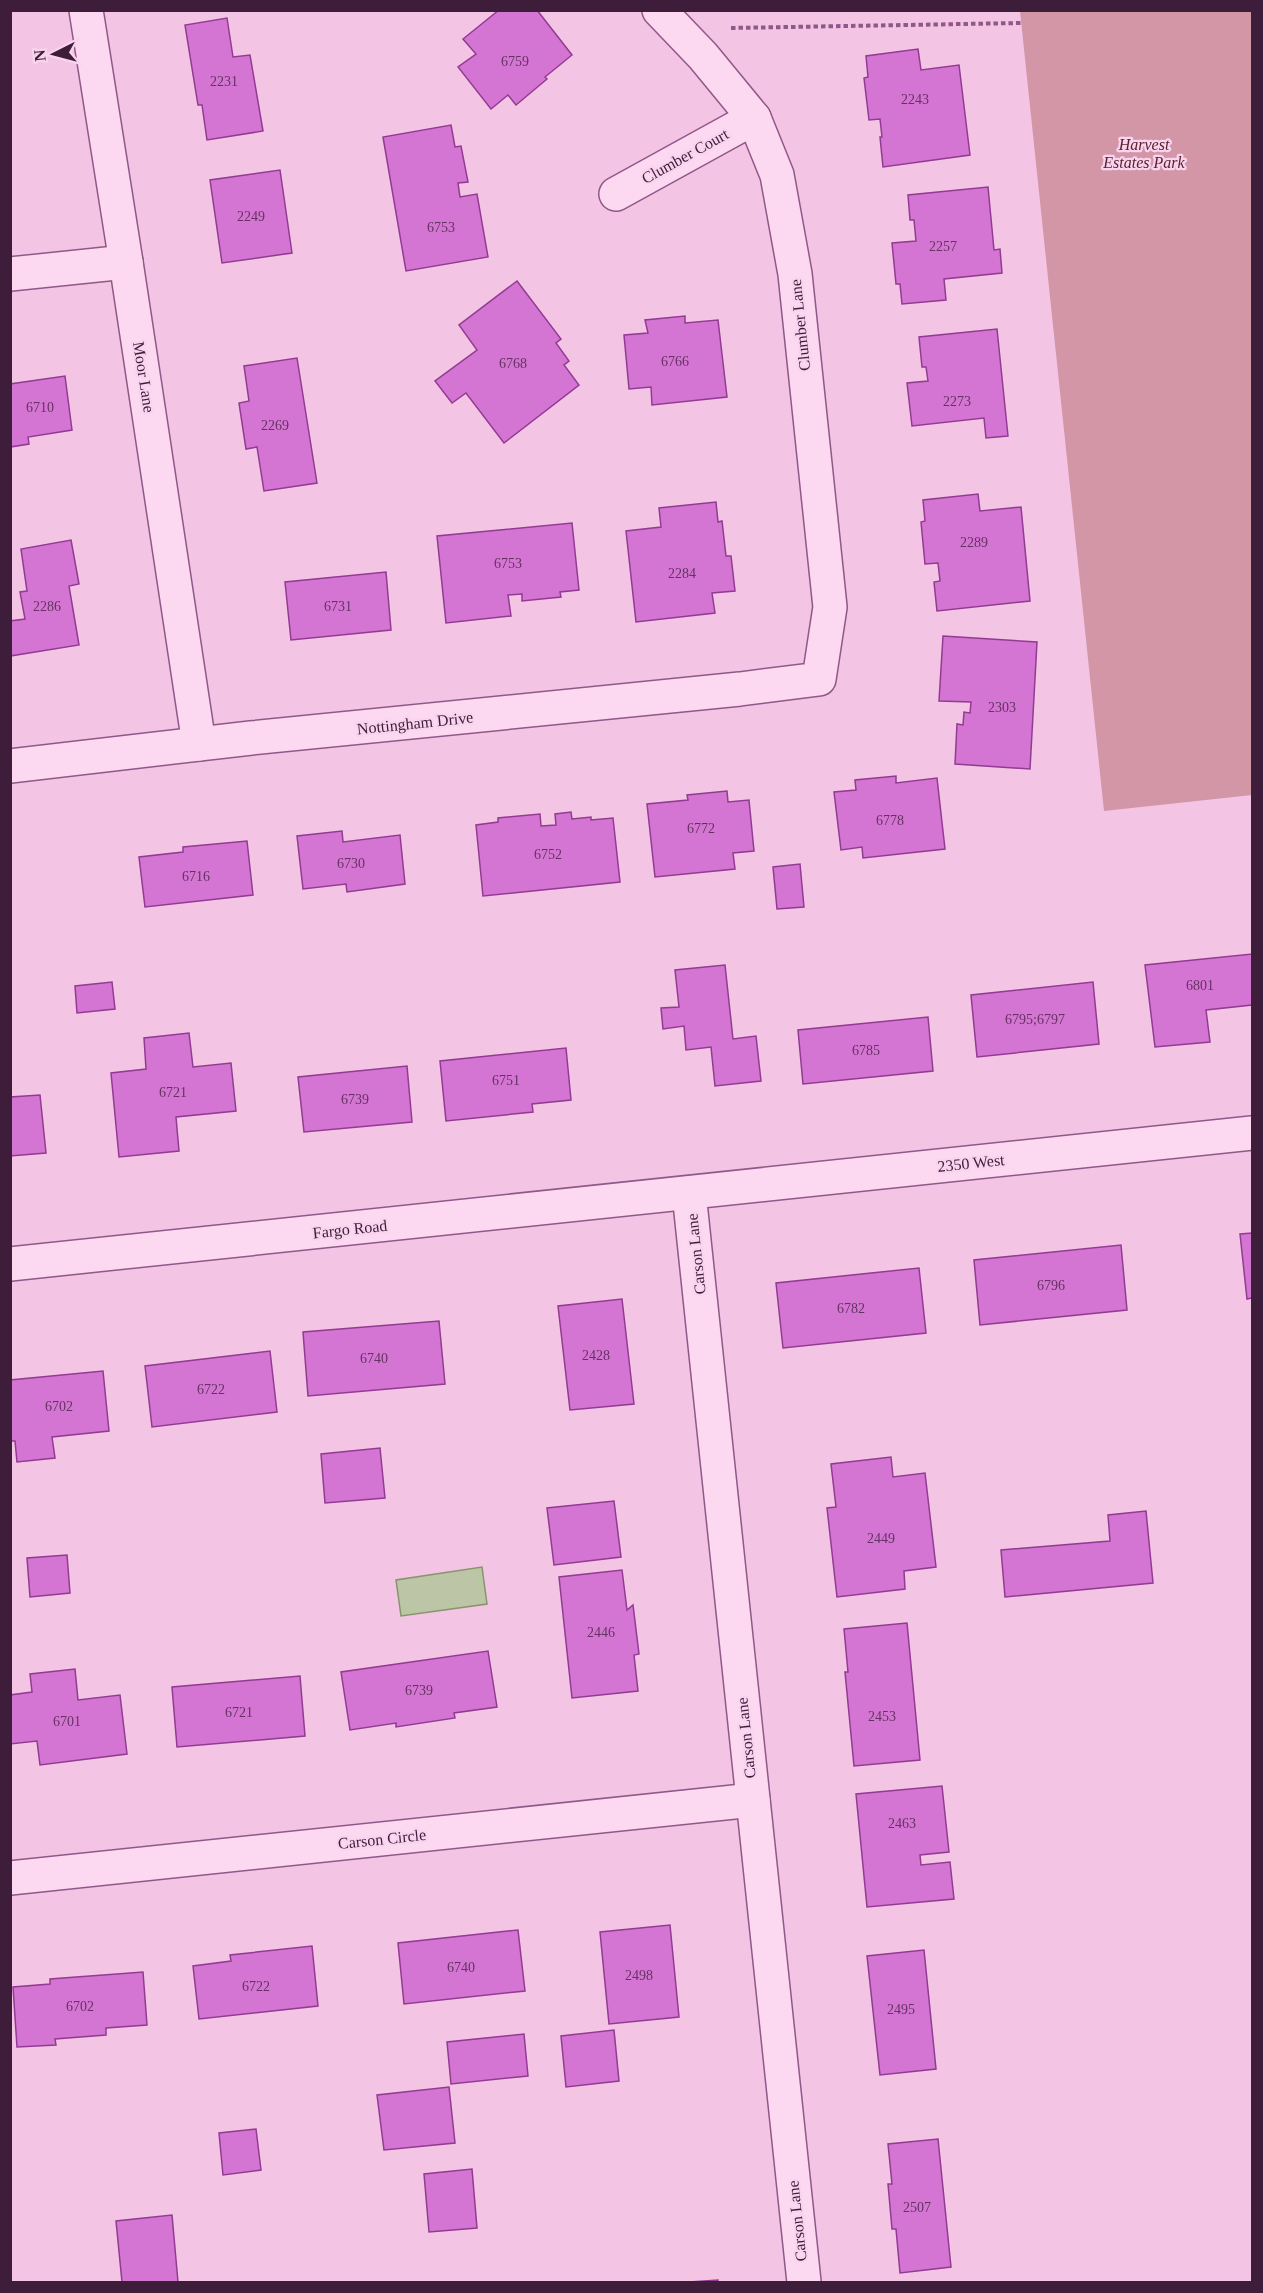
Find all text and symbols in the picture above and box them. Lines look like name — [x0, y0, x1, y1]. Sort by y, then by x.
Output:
north arrow — [24, 24, 84, 84]
text: N — [30, 48, 49, 62]
house number: 6759 — [501, 54, 529, 69]
house number: 2231 — [210, 74, 238, 89]
house number: 2243 — [901, 92, 929, 107]
street label: Clumber Court — [639, 125, 732, 187]
park label: Harvest Estates Park — [1102, 136, 1186, 171]
house number: 2249 — [237, 209, 265, 224]
house number: 6753 — [427, 220, 455, 235]
house number: 2257 — [929, 239, 957, 254]
street label: Clumber Lane — [787, 278, 813, 372]
street label: Moor Lane — [130, 340, 158, 414]
house number: 6766 — [661, 354, 689, 369]
house number: 6768 — [499, 356, 527, 371]
house number: 2273 — [943, 394, 971, 409]
house number: 6710 — [26, 400, 54, 415]
house number: 2269 — [261, 418, 289, 433]
house number: 2289 — [960, 535, 988, 550]
house number: 6753 — [494, 556, 522, 571]
house number: 2284 — [668, 566, 696, 581]
house number: 2286 — [33, 599, 61, 614]
house number: 6731 — [324, 599, 352, 614]
house number: 2303 — [988, 700, 1016, 715]
street label: Nottingham Drive — [356, 708, 474, 739]
house number: 6778 — [876, 813, 904, 828]
house number: 6772 — [687, 821, 715, 836]
house number: 6752 — [534, 847, 562, 862]
house number: 6730 — [337, 856, 365, 871]
house number: 6716 — [182, 869, 210, 884]
house number: 6801 — [1186, 978, 1214, 993]
house number: 6795;6797 — [1005, 1012, 1065, 1027]
house number: 6785 — [852, 1043, 880, 1058]
house number: 6751 — [492, 1073, 520, 1088]
house number: 6721 — [159, 1085, 187, 1100]
house number: 6739 — [341, 1092, 369, 1107]
street label: 2350 West — [937, 1151, 1006, 1175]
street label: Carson Lane — [683, 1213, 709, 1295]
street label: Fargo Road — [312, 1217, 388, 1242]
house number: 6796 — [1037, 1278, 1065, 1293]
house number: 6782 — [837, 1301, 865, 1316]
house number: 2428 — [582, 1348, 610, 1363]
house number: 6740 — [360, 1351, 388, 1366]
house number: 6722 — [197, 1382, 225, 1397]
house number: 6702 — [45, 1399, 73, 1414]
house number: 2449 — [867, 1531, 895, 1546]
house number: 2446 — [587, 1625, 615, 1640]
house number: 6739 — [405, 1683, 433, 1698]
street label: Carson Lane — [733, 1697, 759, 1779]
house number: 6721 — [225, 1705, 253, 1720]
house number: 2453 — [868, 1709, 896, 1724]
house number: 6701 — [53, 1714, 81, 1729]
house number: 2463 — [888, 1816, 916, 1831]
street label: Carson Circle — [337, 1826, 427, 1852]
house number: 6740 — [447, 1960, 475, 1975]
house number: 2498 — [625, 1968, 653, 1983]
house number: 6722 — [242, 1979, 270, 1994]
house number: 6702 — [66, 1999, 94, 2014]
house number: 2495 — [887, 2002, 915, 2017]
street label: Carson Lane — [784, 2180, 810, 2262]
house number: 2507 — [903, 2200, 931, 2215]

